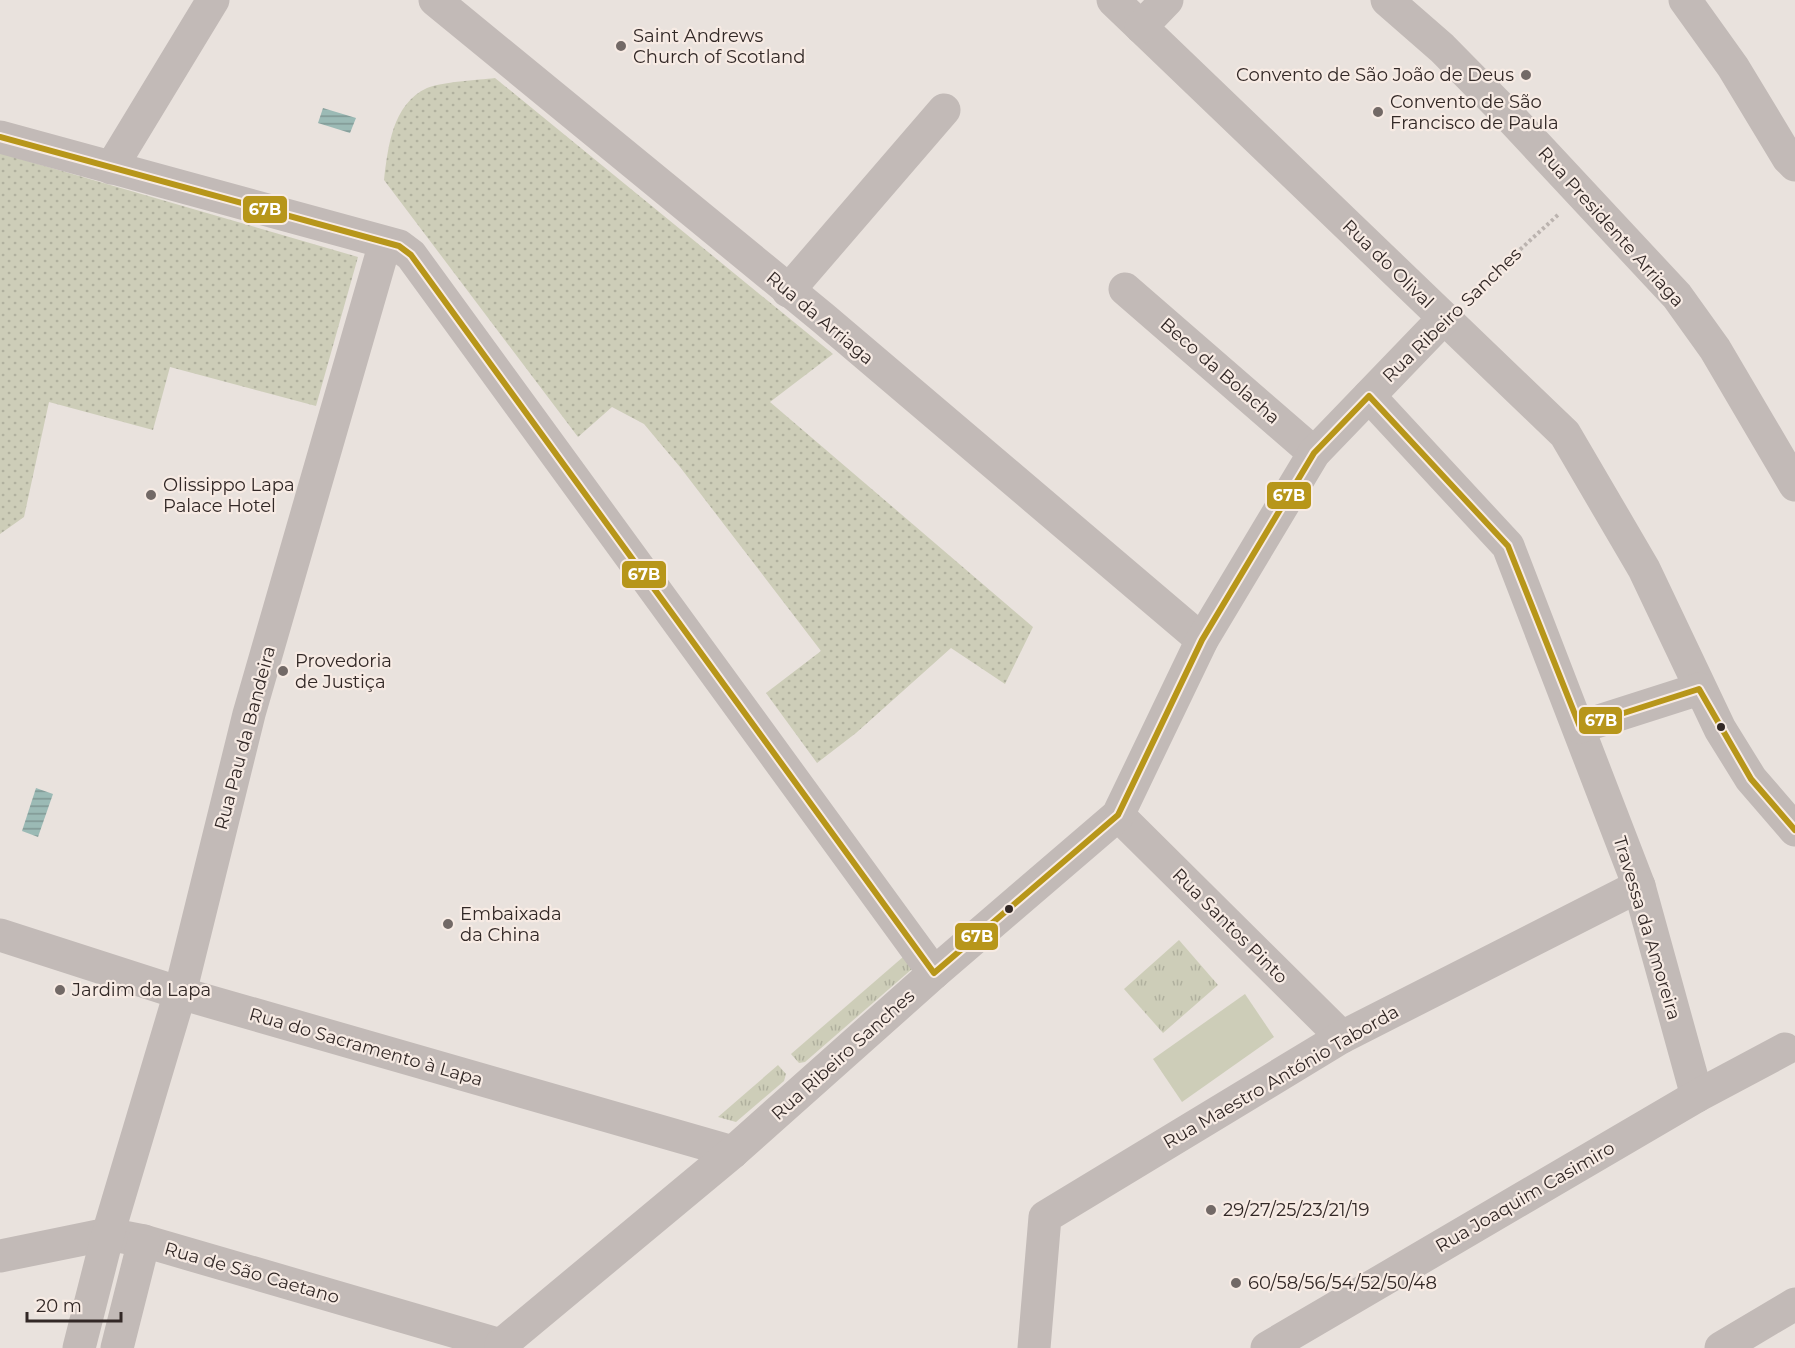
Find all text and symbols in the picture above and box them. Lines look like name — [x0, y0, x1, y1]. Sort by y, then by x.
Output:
place label: Saint Andrews Church of Scotland — [633, 25, 805, 68]
marker: Saint Andrews Church of Scotland — [614, 39, 628, 53]
place label: Convento de São João de Deus — [1236, 64, 1514, 86]
marker: Convento de São João de Deus — [1519, 68, 1533, 82]
place label: Convento de São Francisco de Paula — [1390, 91, 1559, 134]
marker: Convento de São Francisco de Paula — [1371, 105, 1385, 119]
street label: Rua Presidente Arriaga — [1533, 142, 1689, 312]
line badge: 67B — [242, 195, 288, 224]
text: 67B — [249, 200, 281, 219]
street label: Rua do Olival — [1338, 215, 1438, 313]
street label: Rua Ribeiro Sanches — [1378, 243, 1526, 387]
street label: Rua da Arriaga — [762, 267, 878, 369]
street label: Beco da Bolacha — [1156, 313, 1284, 429]
place label: Olissippo Lapa Palace Hotel — [163, 474, 295, 517]
line badge: 67B — [1266, 481, 1312, 510]
text: 67B — [1273, 486, 1305, 505]
marker: Olissippo Lapa Palace Hotel — [144, 488, 158, 502]
line badge: 67B — [621, 560, 667, 589]
text: 67B — [628, 565, 660, 584]
street label: Rua Pau da Bandeira — [210, 644, 280, 832]
place label: Provedoria de Justiça — [295, 650, 392, 693]
marker: Provedoria de Justiça — [276, 664, 290, 678]
line badge: 67B — [1578, 706, 1623, 735]
text: 67B — [1585, 711, 1617, 730]
unlabelled marker — [1715, 721, 1727, 733]
street label: Travessa da Amoreira — [1609, 833, 1685, 1023]
street label: Rua Santos Pinto — [1168, 864, 1292, 988]
place label: Embaixada da China — [460, 903, 562, 946]
unlabelled marker — [1003, 903, 1015, 915]
marker: Embaixada da China — [441, 917, 455, 931]
line badge: 67B — [954, 922, 999, 951]
text: 67B — [961, 927, 993, 946]
place label: Jardim da Lapa — [71, 979, 211, 1001]
marker: Jardim da Lapa — [53, 983, 67, 997]
street label: Rua Ribeiro Sanches — [767, 985, 919, 1125]
street label: Rua Maestro António Taborda — [1159, 1000, 1403, 1154]
street label: Rua do Sacramento à Lapa — [247, 1003, 485, 1091]
street label: Rua Joaquim Casimiro — [1431, 1137, 1619, 1257]
place label: 29/27/25/23/21/19 — [1223, 1199, 1370, 1221]
marker: 29/27/25/23/21/19 — [1204, 1203, 1218, 1217]
street label: Rua de São Caetano — [162, 1237, 342, 1309]
place label: 60/58/56/54/52/50/48 — [1248, 1272, 1437, 1294]
marker: 60/58/56/54/52/50/48 — [1229, 1276, 1243, 1290]
scale bar — [27, 1285, 122, 1323]
text: 20 m — [36, 1295, 82, 1317]

